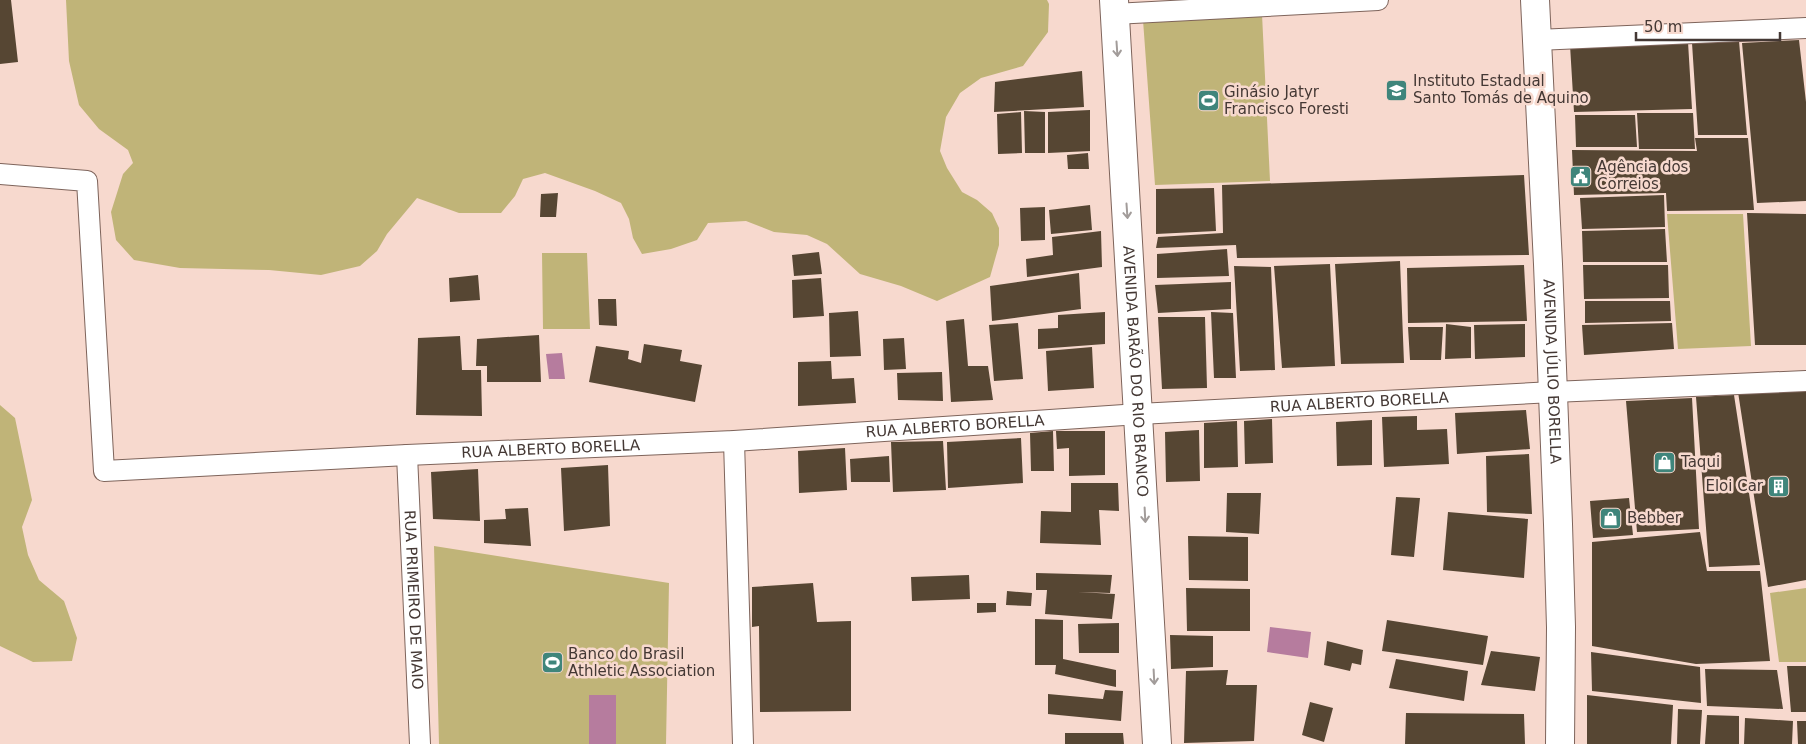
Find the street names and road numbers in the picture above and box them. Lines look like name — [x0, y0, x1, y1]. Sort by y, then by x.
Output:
street label: AVENIDA BARÃO DO RIO BRANCO — [1119, 245, 1152, 497]
street label: AVENIDA JÚLIO BORELLA — [1540, 279, 1565, 465]
street label: RUA ALBERTO BORELLA — [1269, 389, 1450, 416]
street label: RUA ALBERTO BORELLA — [865, 411, 1046, 441]
street label: RUA ALBERTO BORELLA — [461, 436, 641, 462]
street label: RUA PRIMEIRO DE MAIO — [400, 510, 427, 690]

